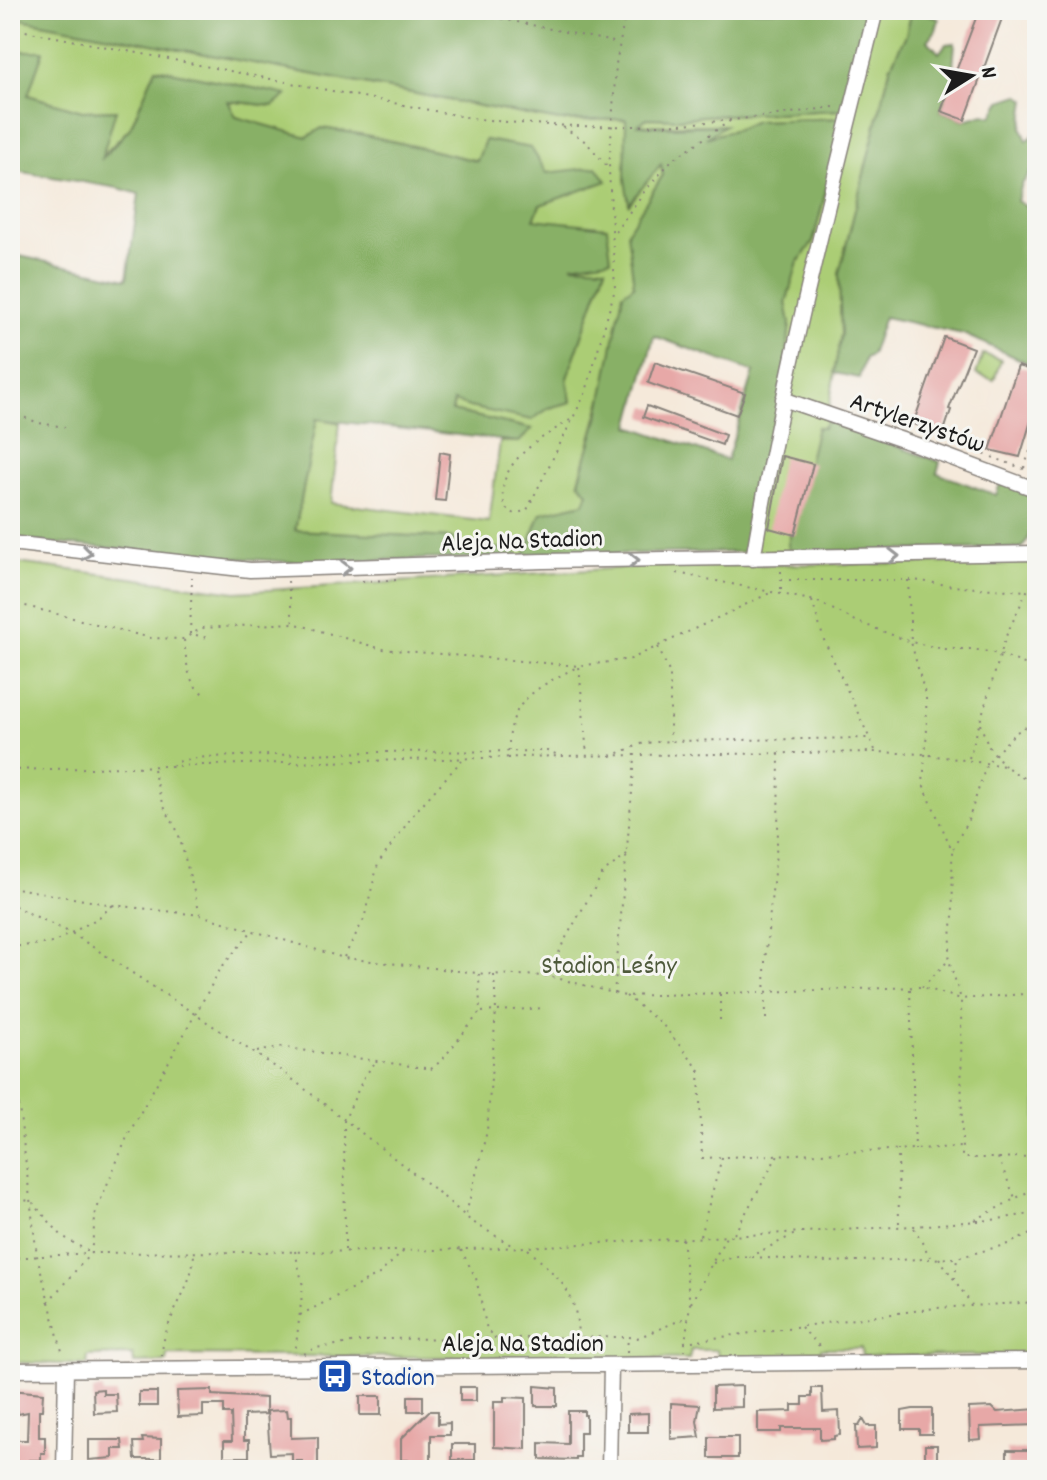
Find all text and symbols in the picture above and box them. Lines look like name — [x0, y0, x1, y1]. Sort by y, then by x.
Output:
north arrow — [931, 36, 1011, 116]
text: N — [971, 65, 1003, 81]
street label: Artylerzystów — [844, 384, 989, 465]
street label: Aleja Na Stadion — [441, 521, 604, 564]
one-way arrow — [80, 544, 94, 561]
one-way arrow — [888, 547, 901, 565]
one-way arrow — [628, 551, 641, 568]
one-way arrow — [340, 560, 353, 577]
park label: Stadion Leśny — [541, 949, 677, 986]
street label: Aleja Na Stadion — [442, 1327, 604, 1364]
bus stop icon: Stadion — [316, 1357, 354, 1395]
place label: Stadion — [361, 1361, 435, 1398]

